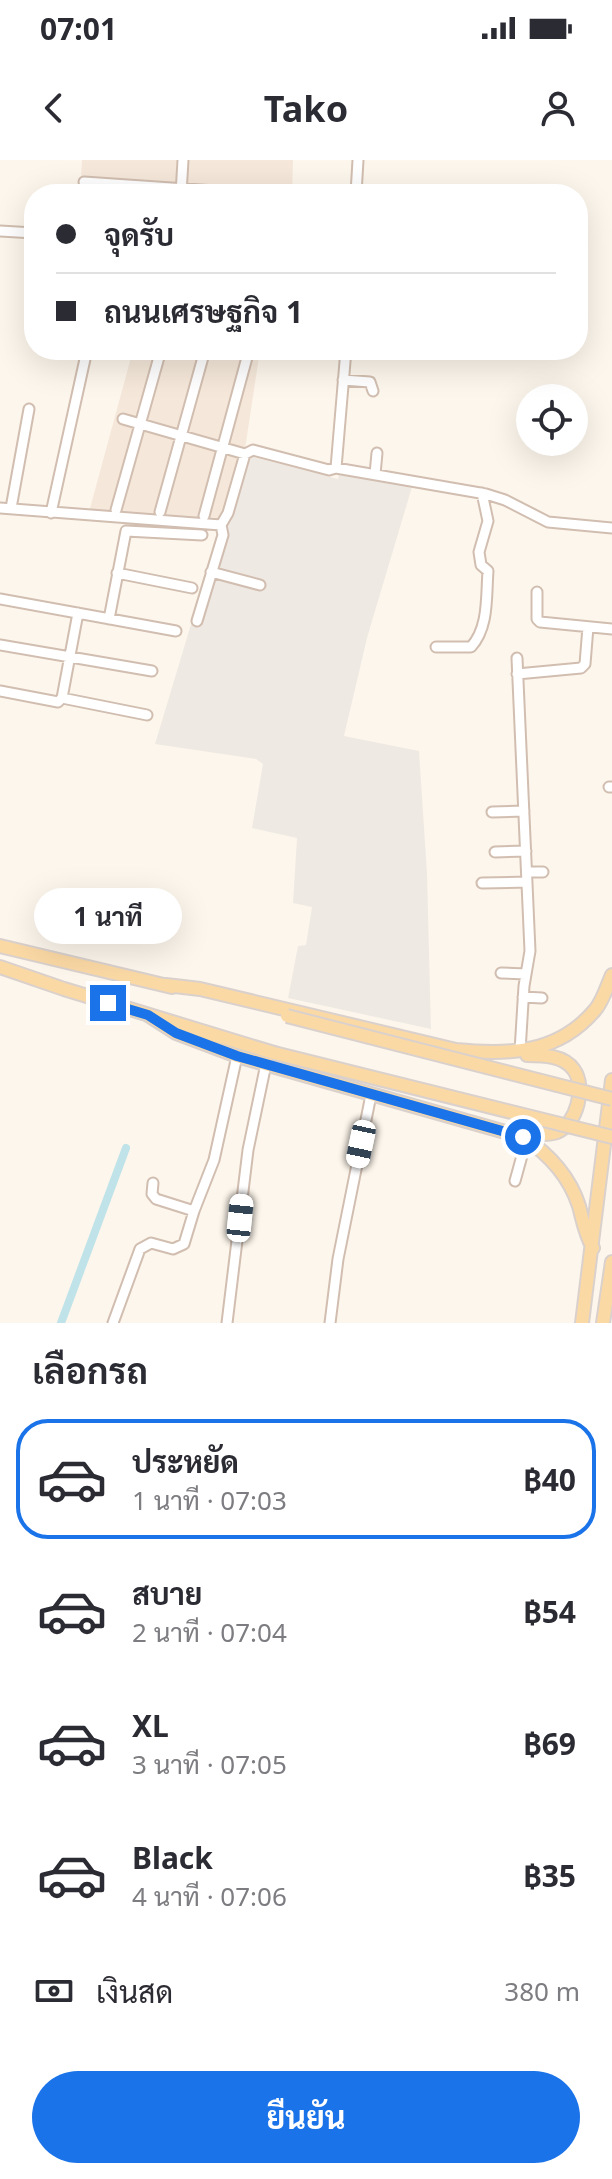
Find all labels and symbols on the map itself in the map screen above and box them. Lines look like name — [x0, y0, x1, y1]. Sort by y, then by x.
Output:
callout: 1 นาที — [34, 887, 182, 943]
route end — [90, 985, 126, 1021]
car — [344, 1118, 378, 1170]
route start — [505, 1119, 541, 1155]
car — [226, 1193, 254, 1243]

